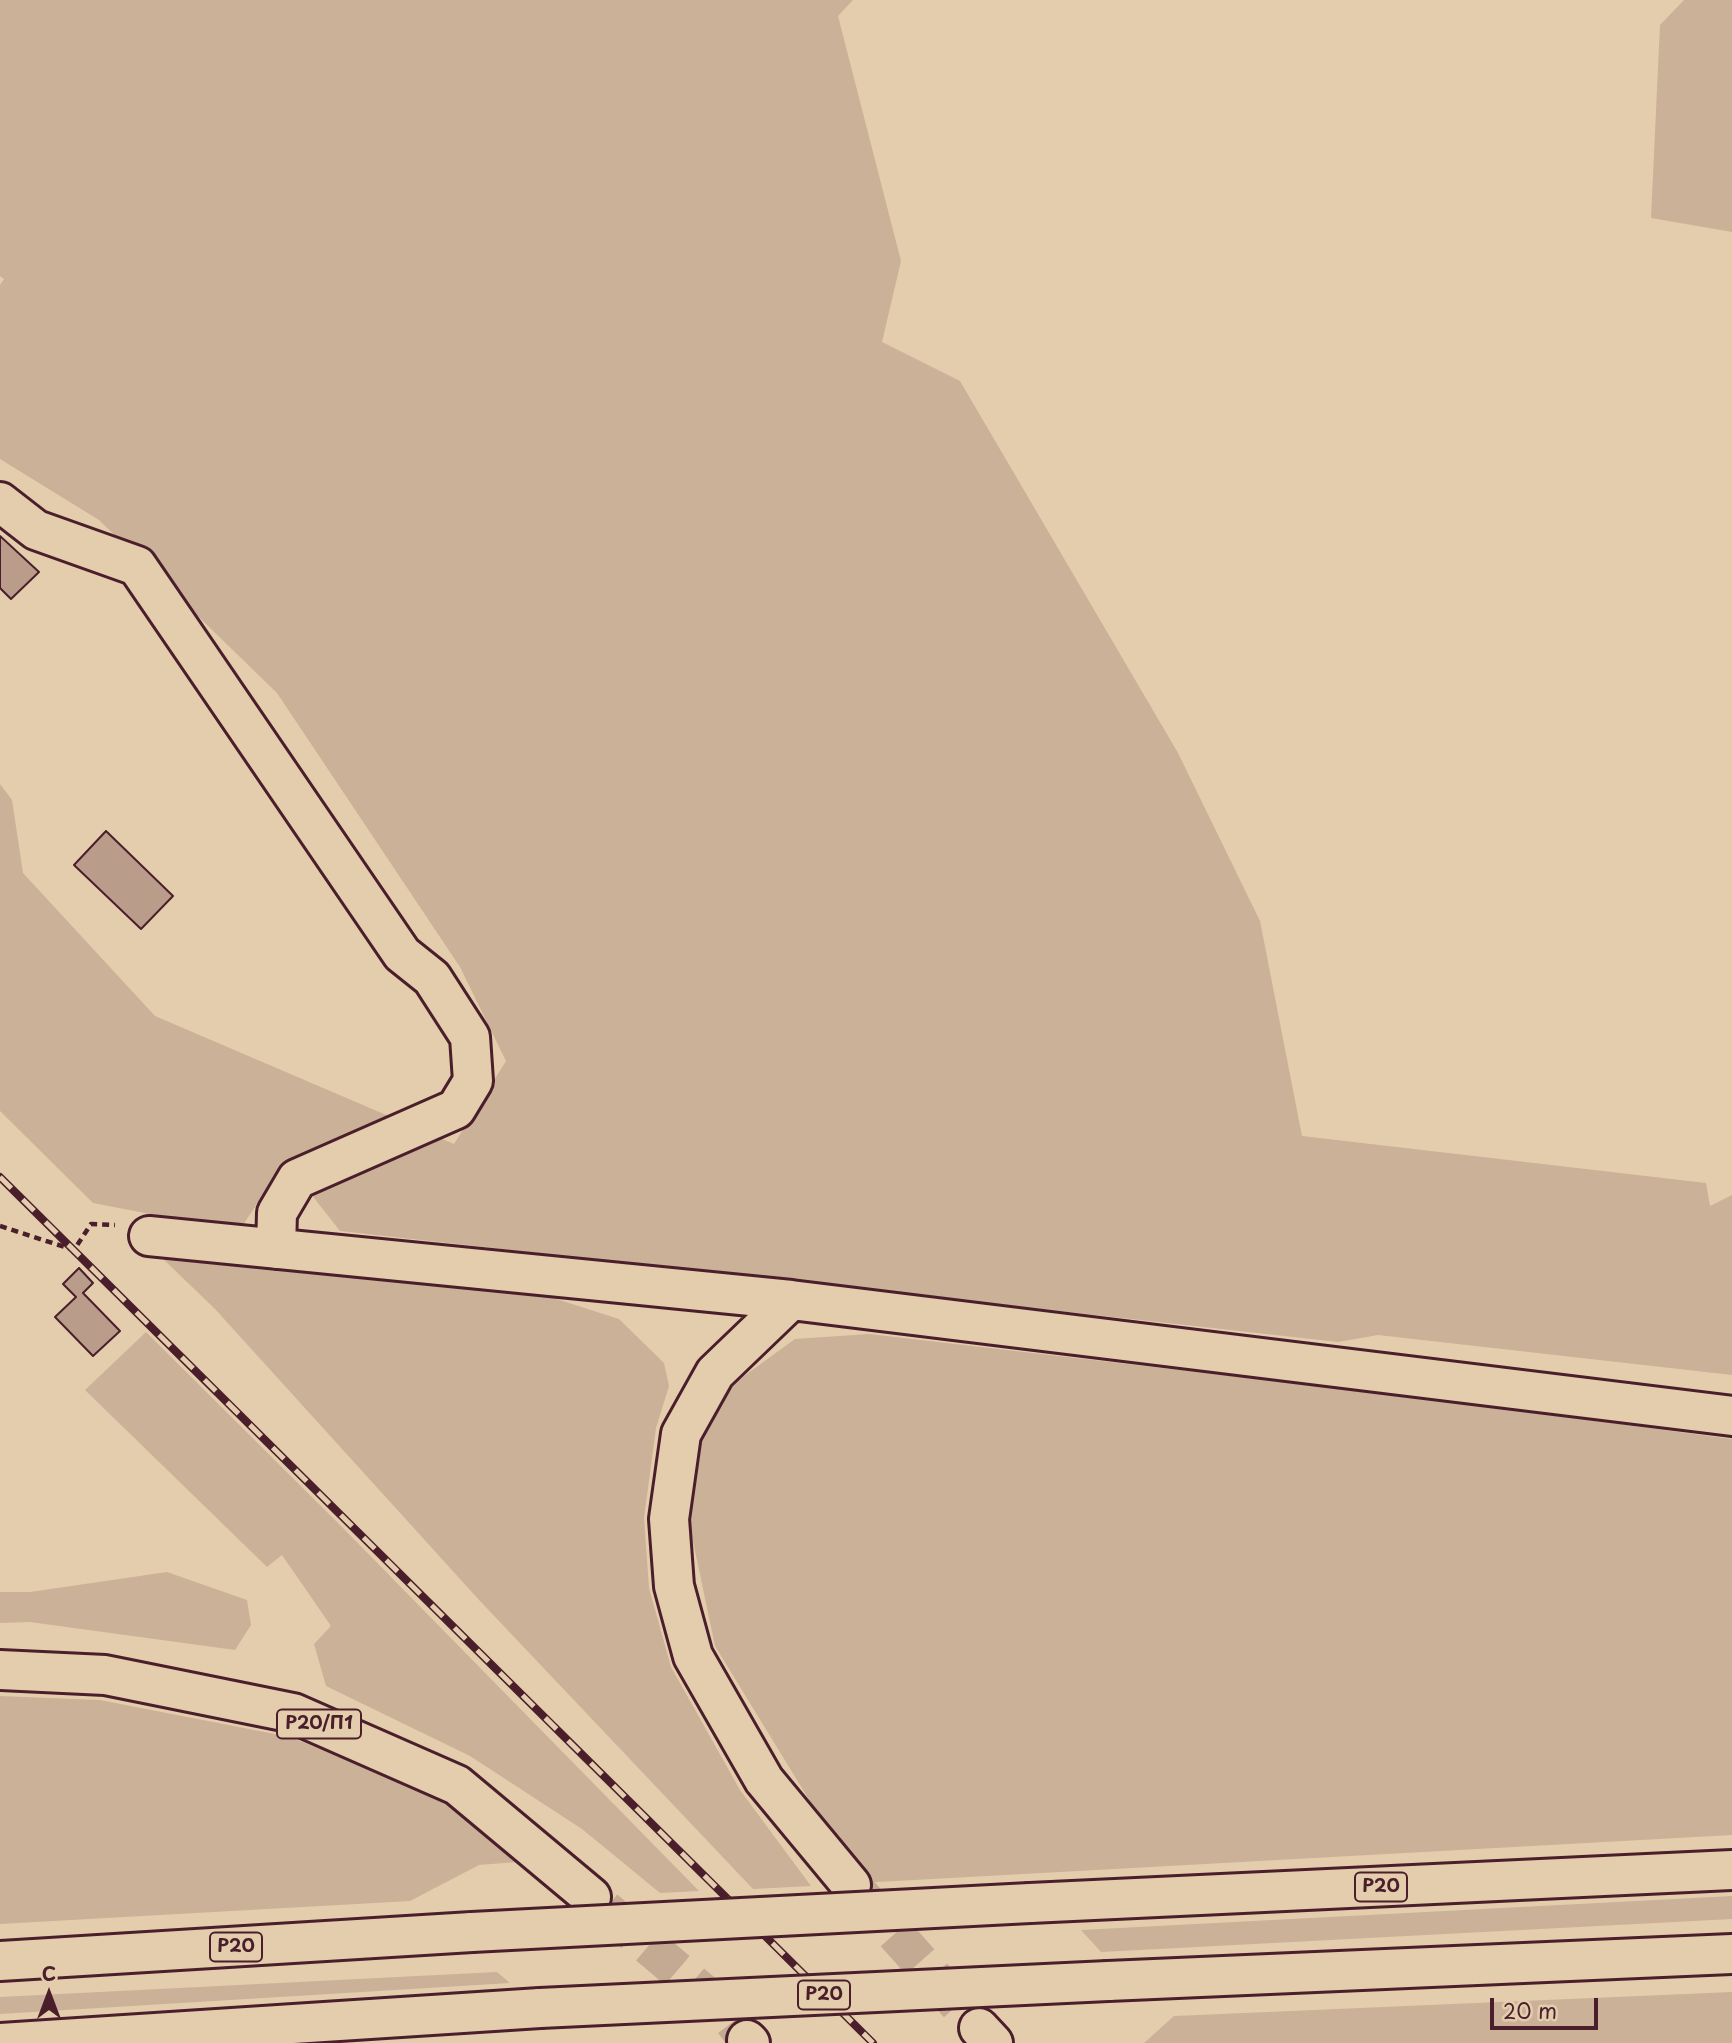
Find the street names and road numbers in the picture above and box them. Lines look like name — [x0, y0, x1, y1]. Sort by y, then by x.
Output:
road number: Р20/П1 — [277, 1709, 361, 1738]
road number: Р20 — [1355, 1872, 1407, 1901]
road number: Р20 — [210, 1933, 262, 1962]
road number: Р20 — [798, 1980, 850, 2010]

